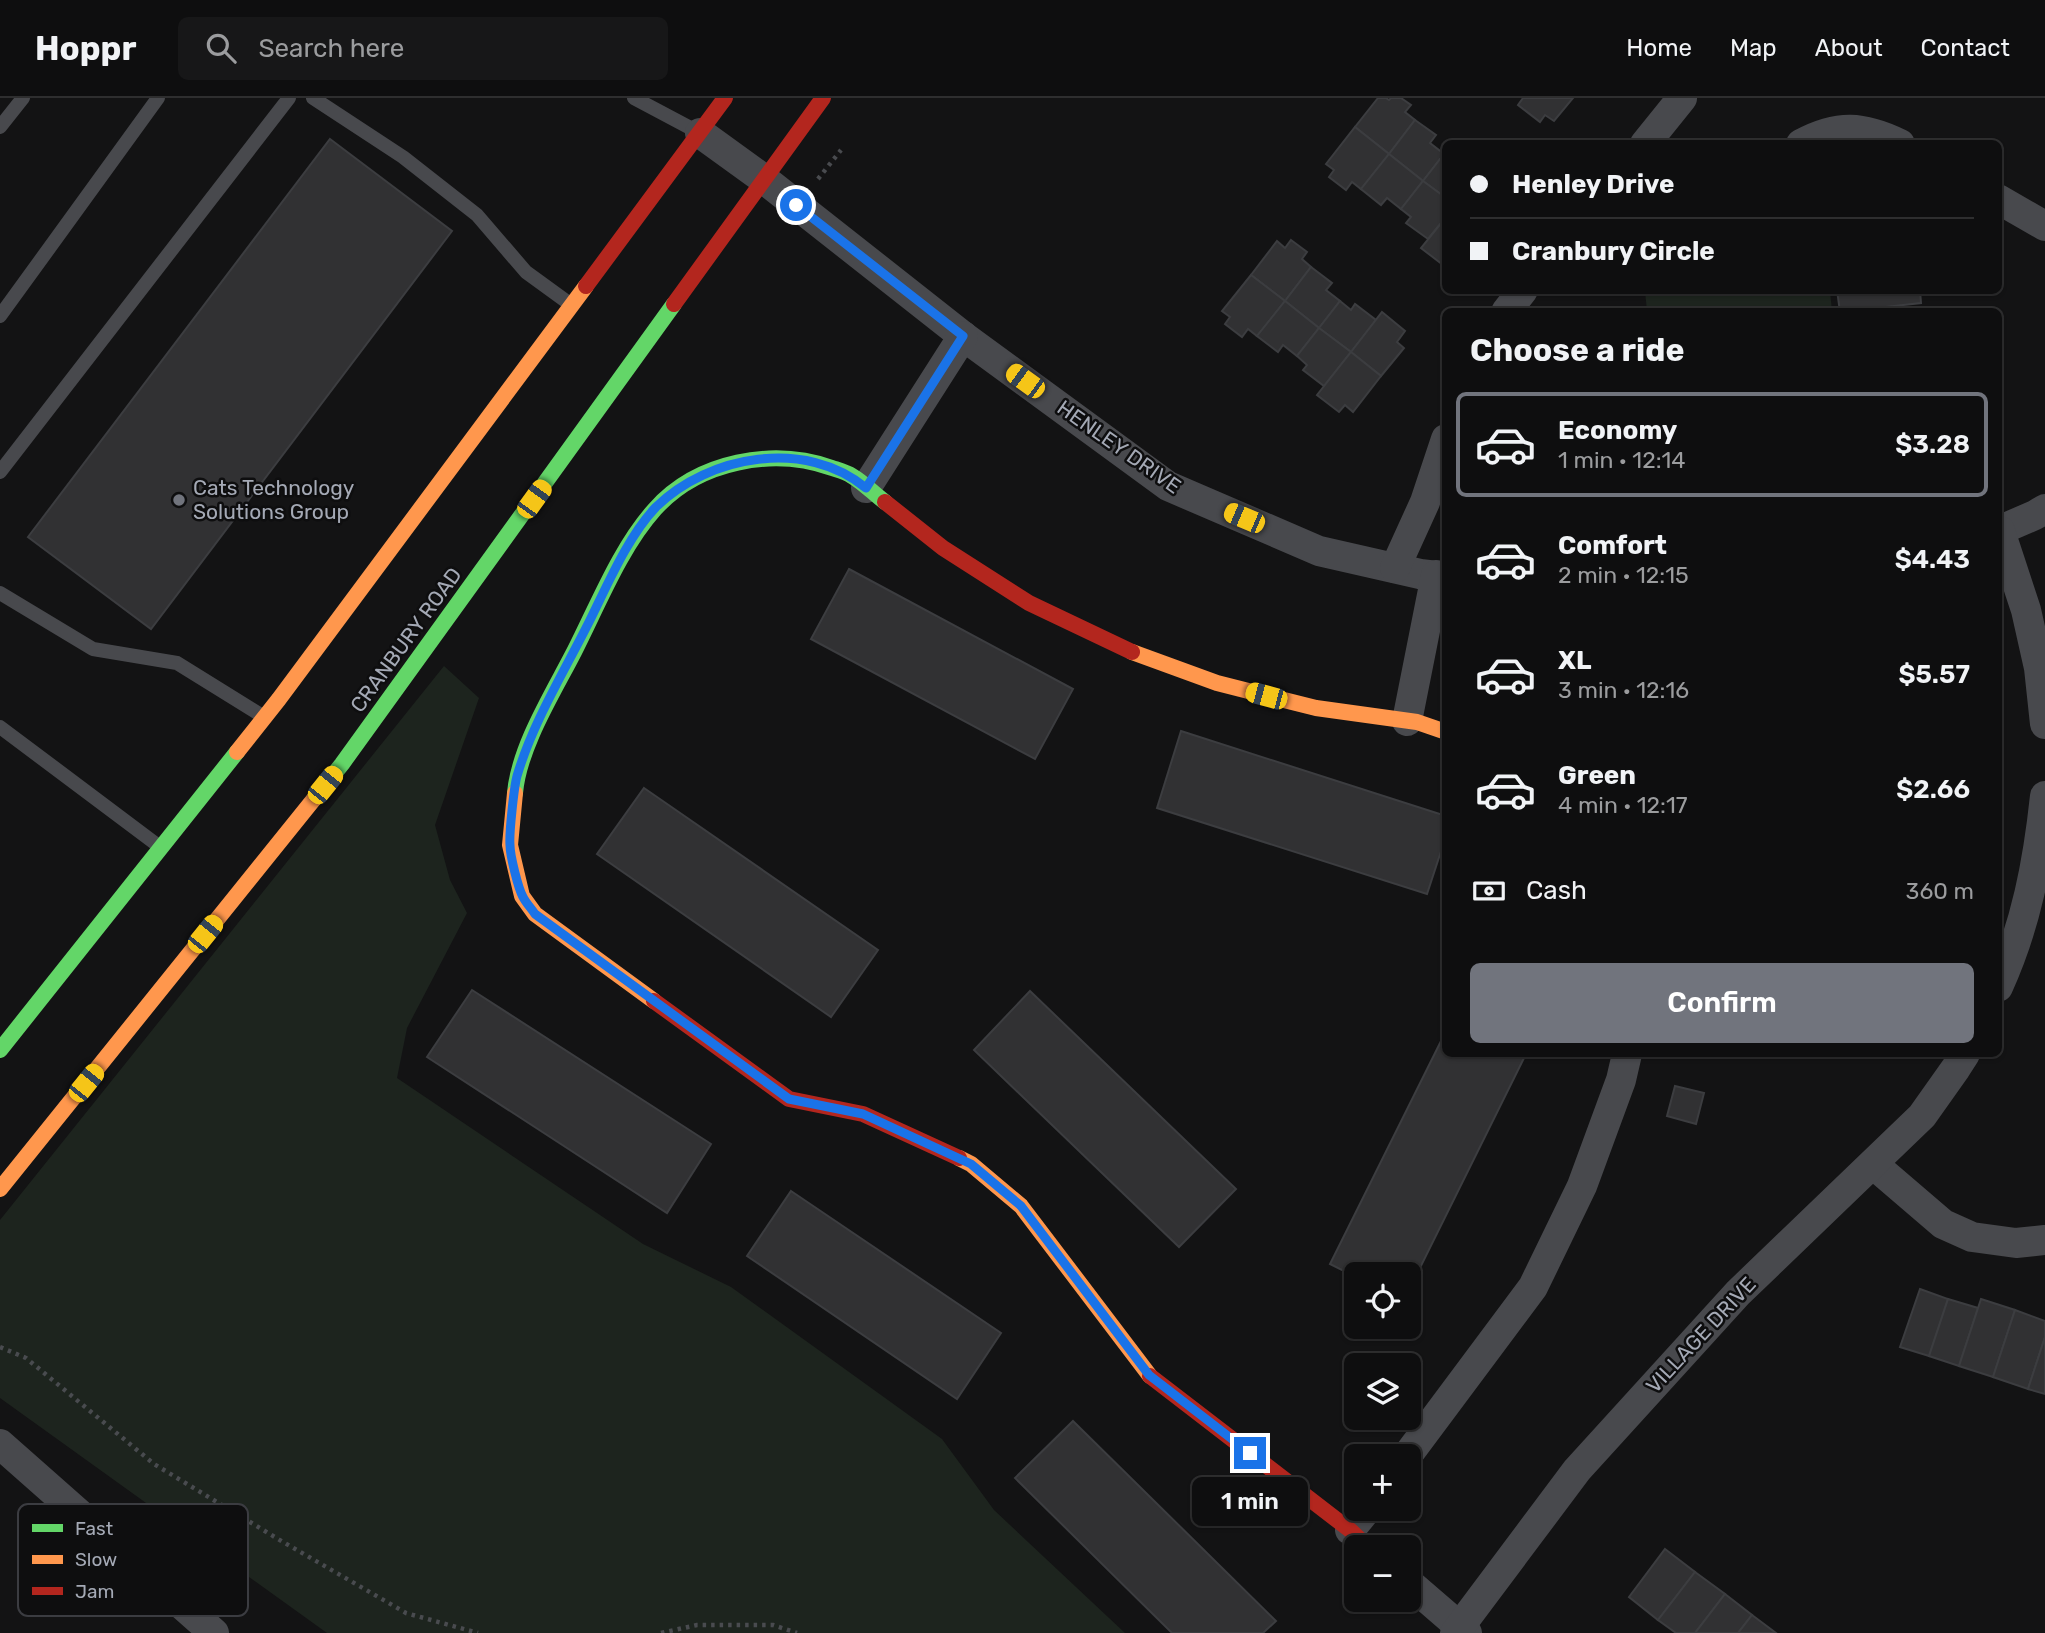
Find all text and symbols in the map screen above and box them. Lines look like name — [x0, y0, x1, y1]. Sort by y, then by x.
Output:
search box — [178, 17, 668, 80]
text: Hoppr — [35, 29, 136, 68]
icon: search — [202, 29, 240, 67]
text: Search here — [258, 33, 404, 64]
text: Home — [1626, 34, 1692, 62]
text: Map — [1730, 34, 1777, 62]
text: About — [1815, 34, 1883, 62]
text: Contact — [1921, 34, 2010, 62]
text: Henley Drive — [1512, 169, 1674, 200]
route start — [780, 189, 812, 221]
text: Cranbury Circle — [1512, 236, 1715, 267]
text: Choose a ride — [1470, 331, 1684, 369]
car — [1002, 360, 1049, 402]
street label: HENLEY DRIVE — [1053, 395, 1186, 499]
icon: car — [1474, 413, 1537, 476]
text: Economy — [1558, 415, 1677, 446]
text: $3.28 — [1895, 429, 1970, 460]
text: 1 min · 12:14 — [1558, 446, 1686, 474]
place label: Cats Technology Solutions Group — [193, 475, 355, 524]
car — [514, 476, 555, 522]
marker: Cats Technology Solutions Group — [171, 492, 187, 508]
car — [1221, 500, 1268, 536]
icon: car — [1474, 528, 1537, 591]
text: Comfort — [1558, 530, 1667, 561]
text: $4.43 — [1895, 544, 1970, 575]
text: 2 min · 12:15 — [1558, 561, 1689, 589]
street label: CRANBURY ROAD — [345, 562, 466, 717]
icon: car — [1474, 643, 1537, 706]
text: XL — [1558, 645, 1591, 676]
text: $5.57 — [1899, 659, 1970, 690]
text: 3 min · 12:16 — [1558, 676, 1689, 704]
car — [1243, 680, 1290, 712]
icon: car — [1474, 758, 1537, 821]
text: Green — [1558, 760, 1636, 791]
car — [304, 762, 347, 808]
text: $2.66 — [1896, 774, 1970, 805]
text: 4 min · 12:17 — [1558, 791, 1688, 819]
icon: cash — [1470, 872, 1508, 910]
text: Cash — [1526, 875, 1587, 906]
text: 360 m — [1906, 877, 1974, 905]
car — [184, 911, 227, 957]
button: Confirm — [1470, 963, 1974, 1043]
car — [65, 1060, 108, 1106]
map controls — [1344, 1262, 1421, 1612]
button: locate — [1344, 1262, 1421, 1339]
street label: VILLAGE DRIVE — [1640, 1271, 1761, 1398]
button: layers — [1344, 1353, 1421, 1430]
route end — [1234, 1437, 1266, 1469]
button: + — [1344, 1444, 1421, 1521]
callout: 1 min — [1192, 1478, 1308, 1526]
text: 1 min — [1221, 1487, 1279, 1515]
legend — [18, 1504, 248, 1616]
text: Fast — [75, 1517, 114, 1540]
button: − — [1344, 1535, 1421, 1612]
text: Slow — [75, 1548, 117, 1571]
text: Jam — [75, 1580, 114, 1603]

